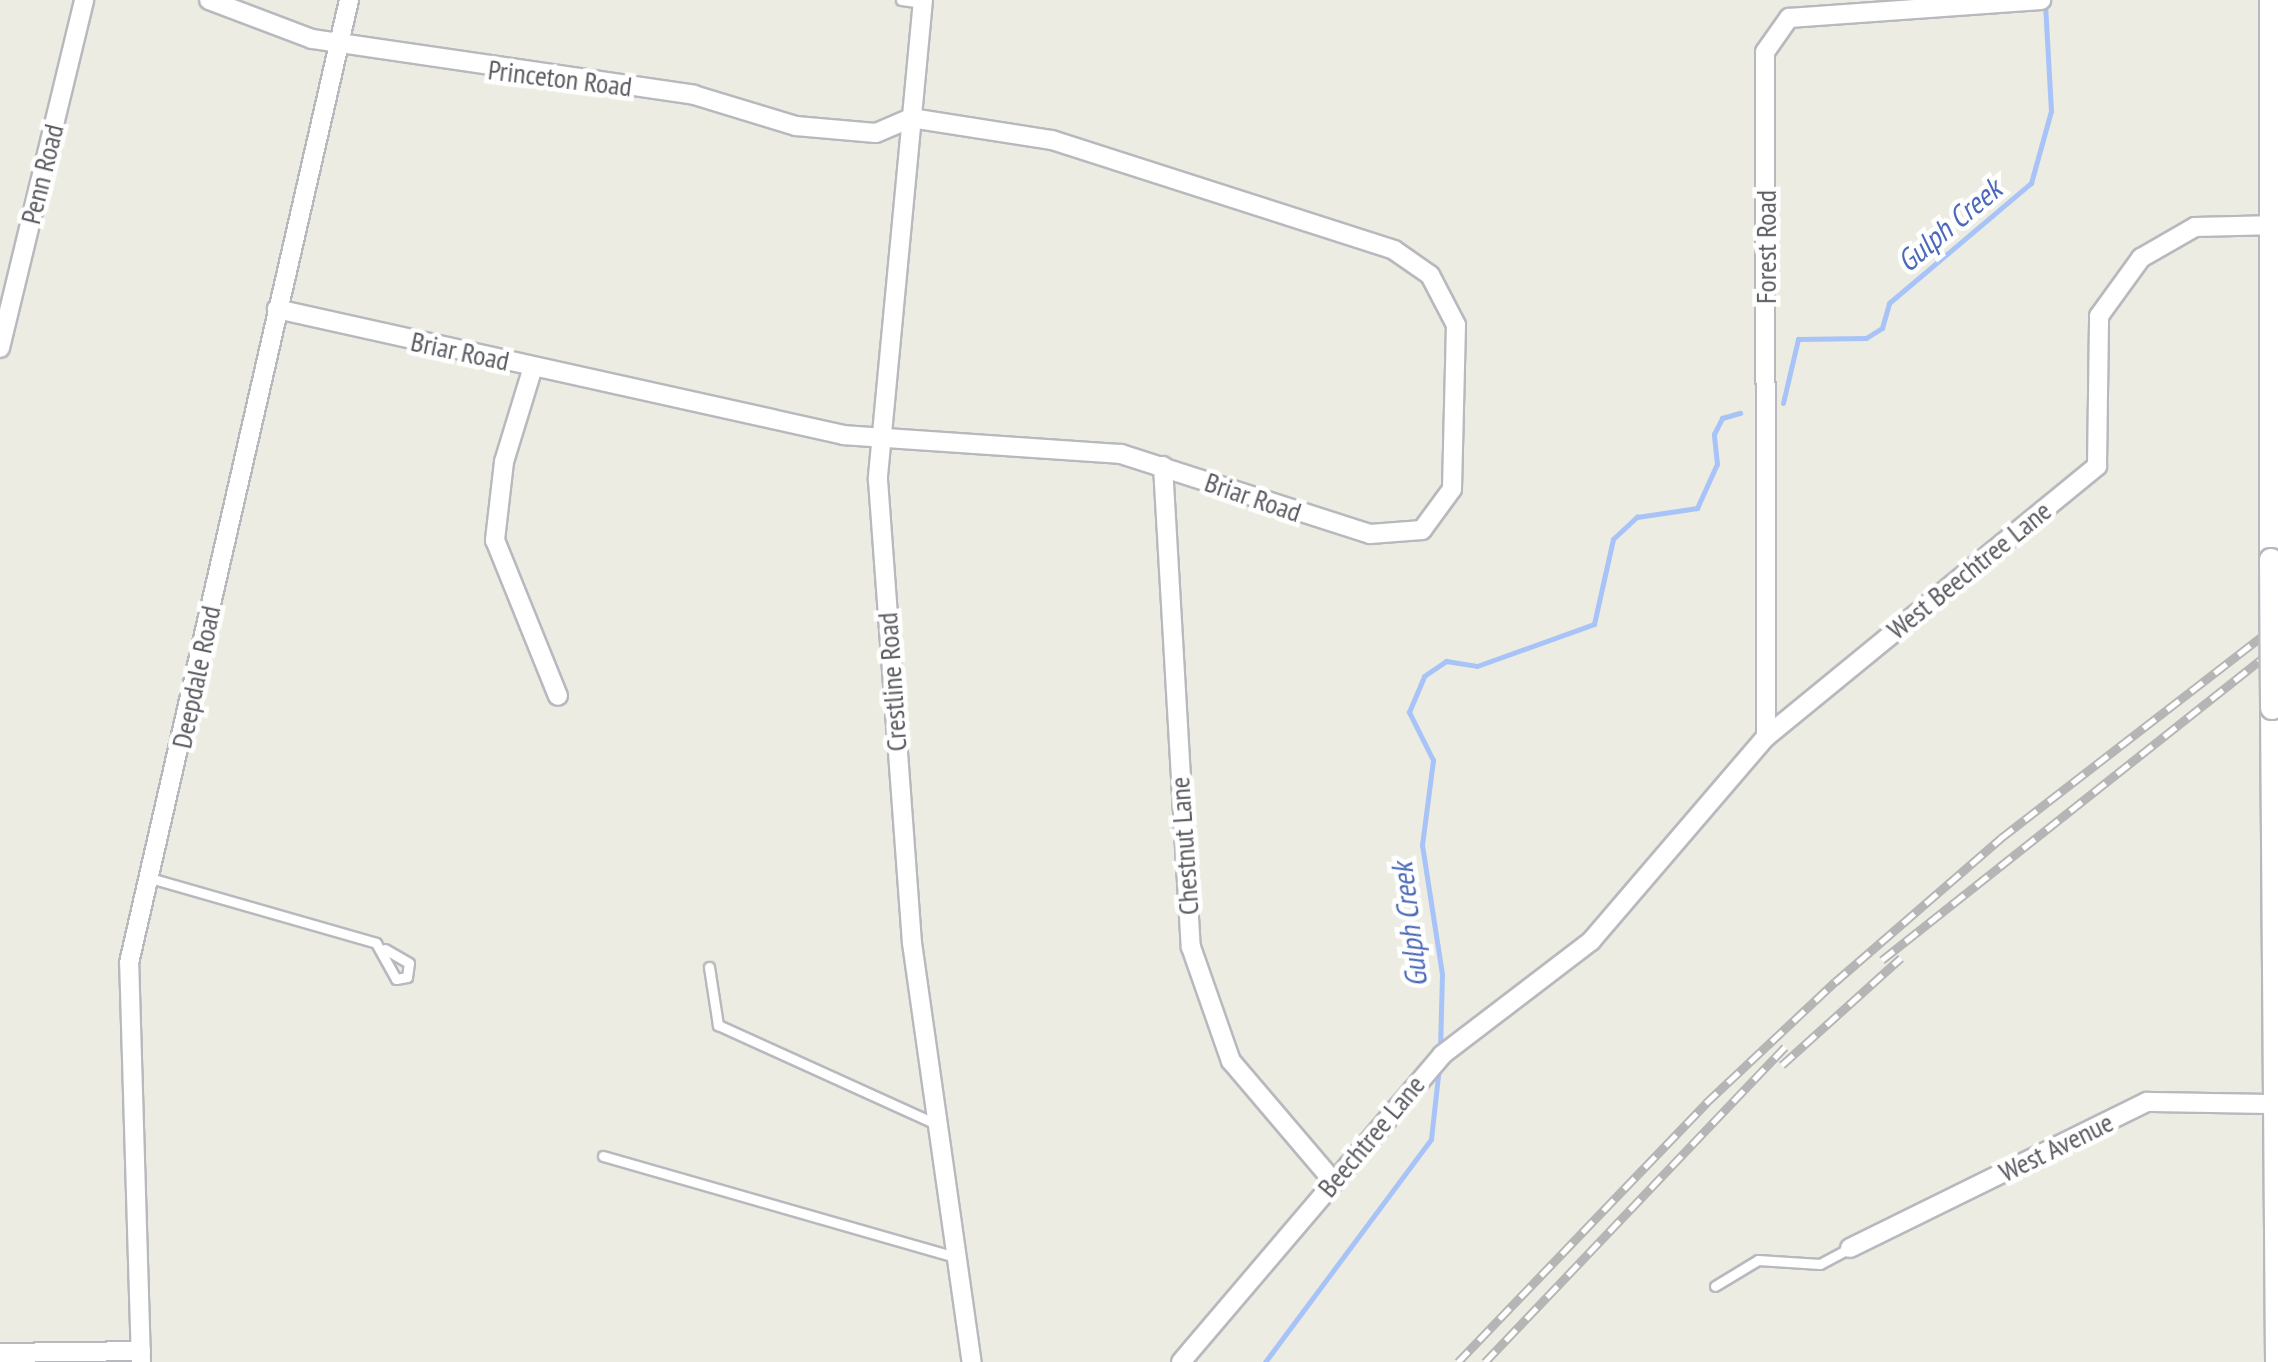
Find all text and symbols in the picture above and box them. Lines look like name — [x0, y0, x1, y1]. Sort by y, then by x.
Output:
street label: Princeton Road — [486, 53, 634, 103]
street label: Penn Road — [13, 121, 71, 227]
water label: Gulph Creek — [1890, 171, 2008, 279]
street label: Forest Road — [1749, 190, 1783, 304]
street label: Briar Road — [408, 324, 512, 378]
street label: Briar Road — [1200, 465, 1306, 529]
street label: West Beechtree Lane — [1880, 494, 2058, 646]
street label: Deepdale Road — [165, 603, 227, 751]
street label: Crestline Road — [870, 611, 914, 753]
street label: Chestnut Lane — [1162, 776, 1206, 916]
water label: Gulph Creek — [1384, 861, 1434, 989]
street label: Beechtree Lane — [1310, 1068, 1432, 1204]
street label: West Avenue — [1993, 1105, 2119, 1189]

